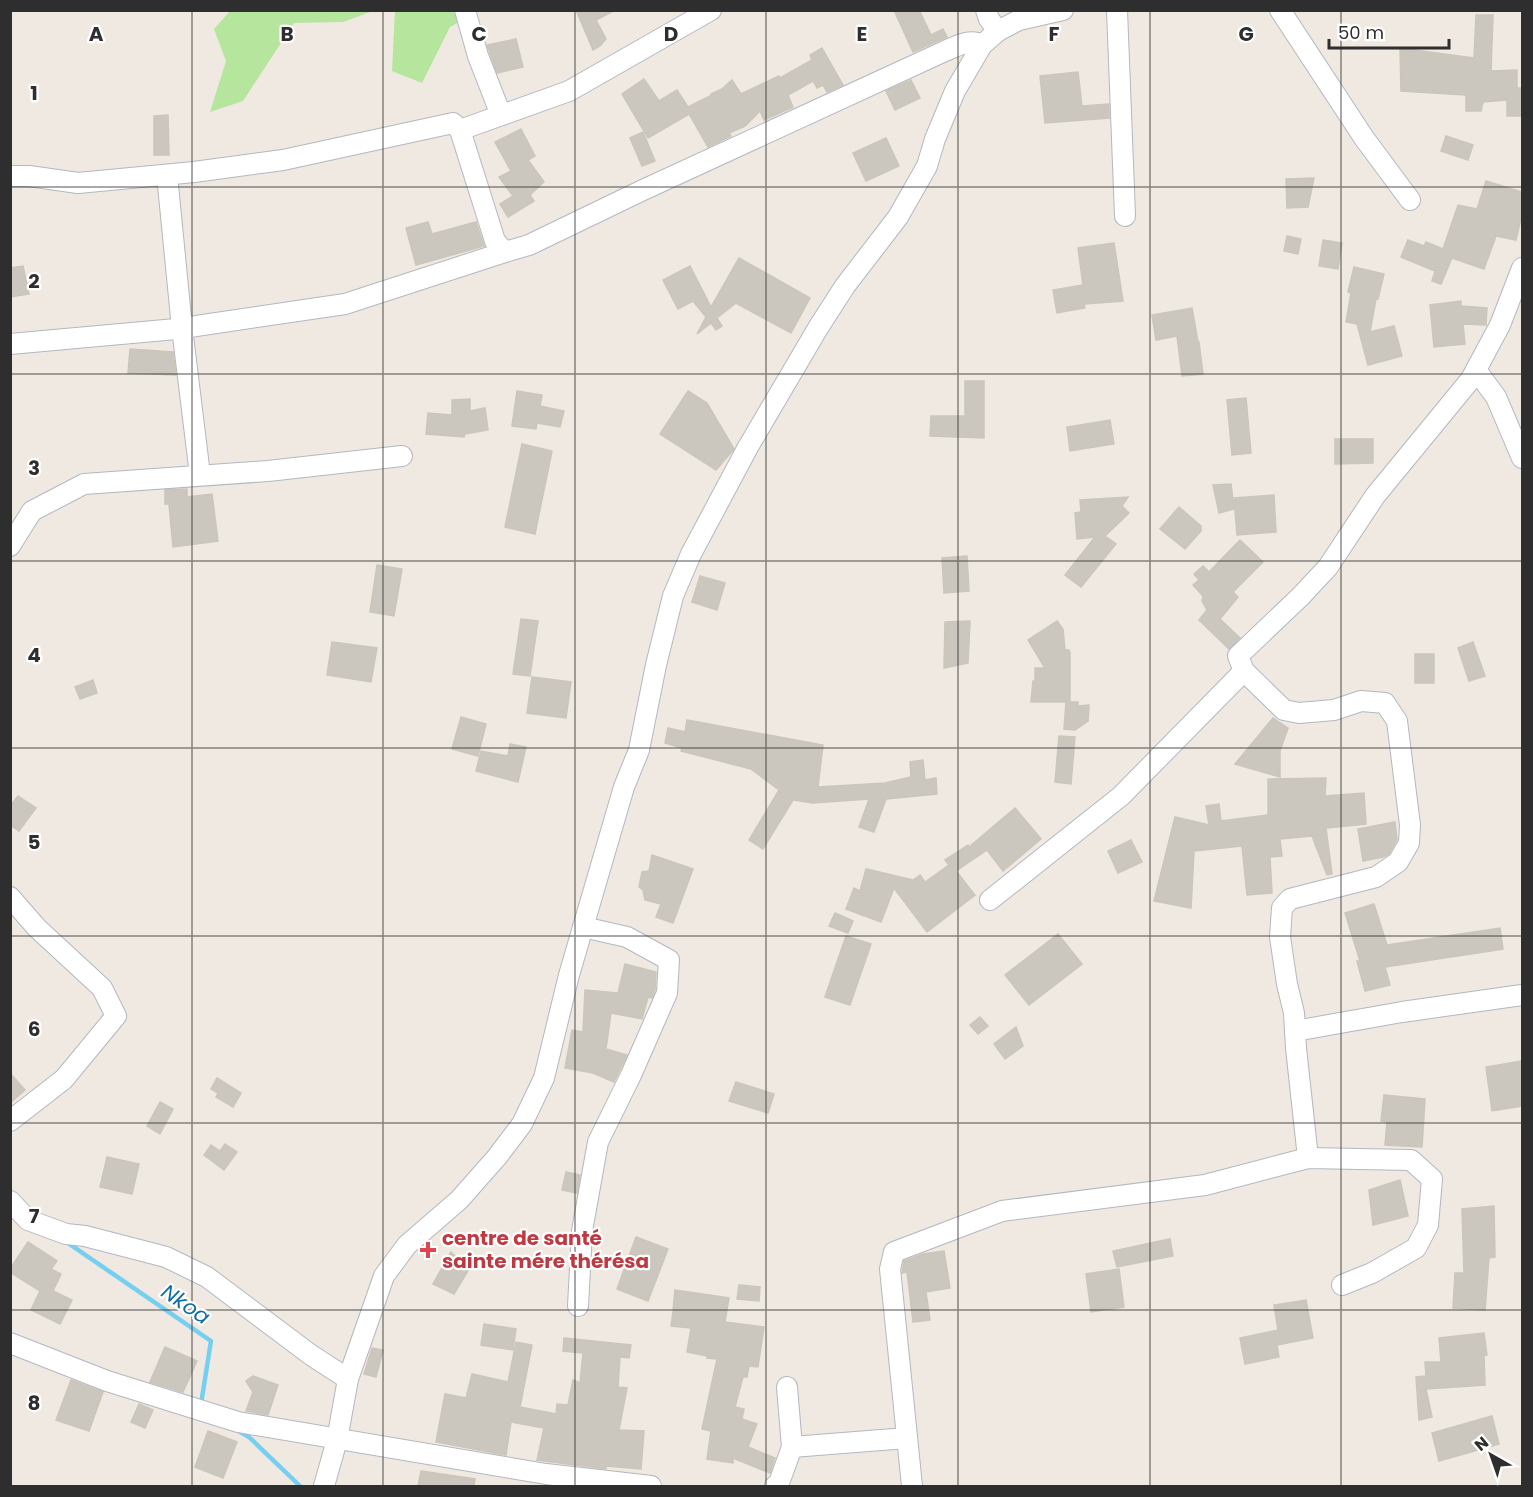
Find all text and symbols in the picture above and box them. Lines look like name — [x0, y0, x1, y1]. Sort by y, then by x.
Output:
scale bar — [1329, 12, 1449, 50]
text: A — [89, 20, 104, 48]
text: B — [280, 20, 294, 48]
text: C — [471, 20, 487, 48]
text: D — [664, 20, 678, 48]
text: E — [857, 20, 867, 48]
text: F — [1049, 20, 1060, 48]
text: G — [1238, 20, 1254, 48]
text: 50 m — [1338, 20, 1384, 45]
text: 1 — [30, 79, 38, 107]
text: 2 — [28, 267, 40, 295]
text: 3 — [28, 454, 40, 482]
text: 4 — [27, 641, 41, 669]
text: 5 — [28, 828, 41, 856]
text: 6 — [28, 1015, 40, 1043]
text: 7 — [29, 1202, 40, 1230]
place label: centre de santé sainte mére thérésa — [442, 1224, 649, 1275]
marker: centre de santé sainte mére thérésa — [419, 1241, 437, 1259]
water label: Nkoa — [156, 1277, 216, 1331]
text: 8 — [28, 1389, 40, 1417]
north arrow — [1461, 1425, 1521, 1485]
text: N — [1470, 1431, 1494, 1457]

